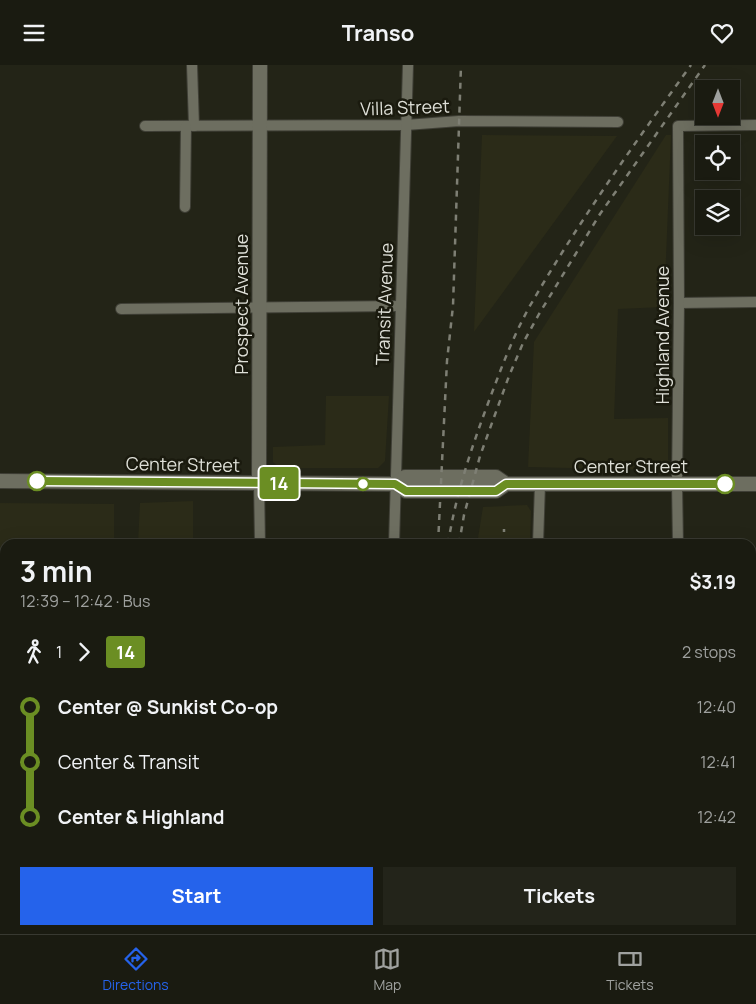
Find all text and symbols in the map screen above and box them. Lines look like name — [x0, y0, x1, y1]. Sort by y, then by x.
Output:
text: Transo — [342, 18, 414, 48]
icon: menu — [20, 19, 48, 47]
icon: heart — [708, 19, 736, 47]
north arrow — [695, 80, 740, 125]
map controls — [695, 80, 740, 235]
street label: Villa Street — [360, 93, 450, 121]
button: locate — [695, 135, 740, 180]
button: layers — [695, 190, 740, 235]
street label: Prospect Avenue — [229, 234, 253, 374]
street label: Transit Avenue — [370, 242, 398, 366]
street label: Highland Avenue — [650, 266, 674, 404]
street label: Center Street — [126, 451, 240, 477]
street label: Center Street — [574, 454, 688, 478]
line badge: 14 — [256, 467, 302, 499]
unlabelled marker — [27, 471, 47, 491]
text: 14 — [270, 471, 288, 495]
unlabelled marker — [715, 474, 735, 494]
unlabelled marker — [356, 477, 370, 491]
text: 3 min — [20, 552, 92, 590]
text: $3.19 — [689, 569, 736, 595]
text: 12:39 – 12:42 · Bus — [20, 590, 150, 612]
icon: walk — [20, 638, 48, 666]
icon: forward — [70, 638, 98, 666]
text: 14 — [116, 640, 135, 664]
text: 1 — [56, 641, 62, 663]
text: 2 stops — [682, 641, 736, 663]
text: Center @ Sunkist Co-op — [58, 694, 278, 720]
text: 12:40 — [697, 696, 736, 718]
text: Center & Transit — [58, 749, 200, 775]
text: 12:41 — [700, 751, 736, 773]
text: Center & Highland — [58, 804, 224, 830]
text: 12:42 — [697, 806, 736, 828]
button: Start — [20, 867, 373, 925]
button: Tickets — [383, 867, 736, 925]
tab: Directions — [102, 945, 169, 994]
tab: Map — [373, 945, 401, 994]
tab: Tickets — [606, 945, 654, 994]

